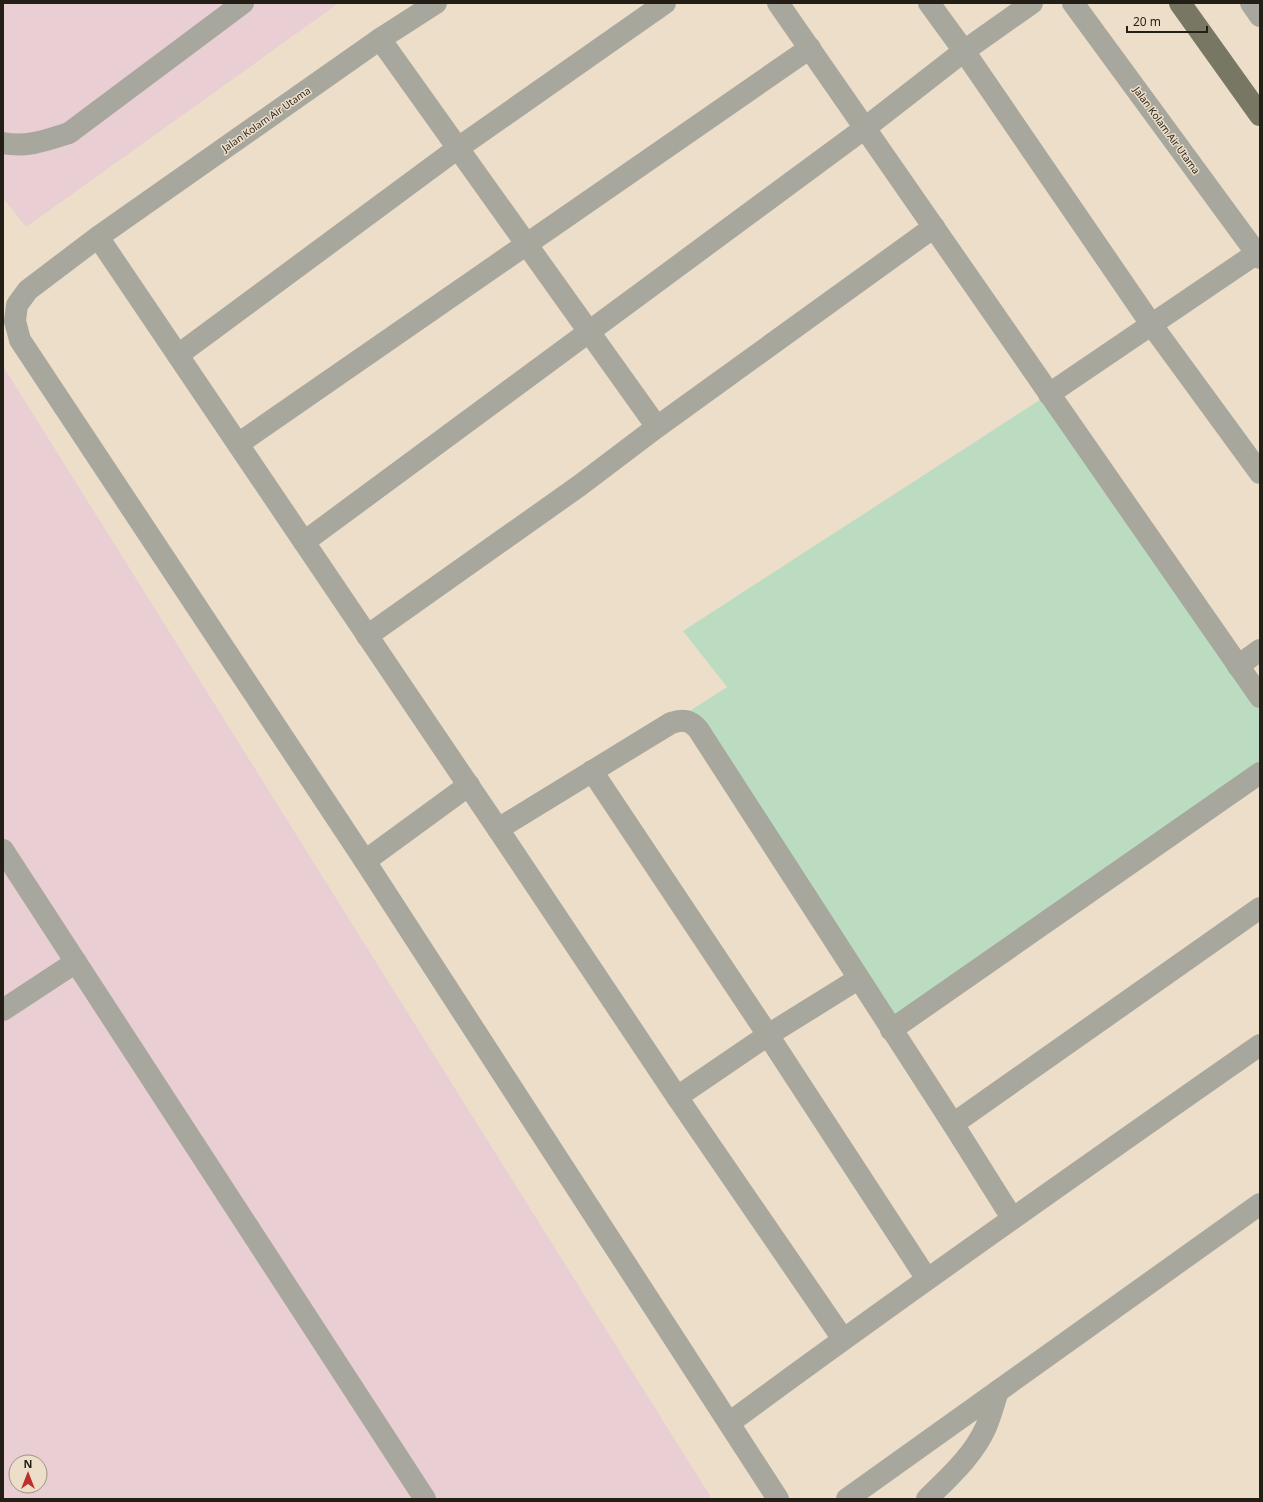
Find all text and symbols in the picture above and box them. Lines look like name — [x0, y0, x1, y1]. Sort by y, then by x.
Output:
scale bar — [1127, 8, 1207, 34]
text: 20 m — [1133, 13, 1161, 30]
street label: Jalan Kolam Air Utama — [218, 83, 313, 155]
street label: Jalan Kolam Air Utama — [1130, 83, 1203, 177]
north arrow — [8, 1454, 48, 1494]
text: N — [24, 1456, 32, 1471]

